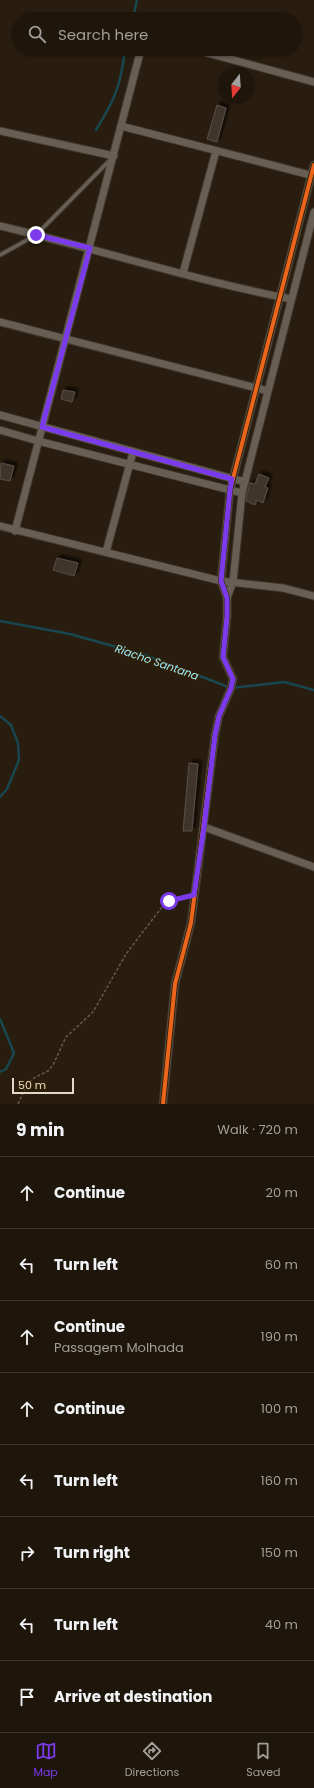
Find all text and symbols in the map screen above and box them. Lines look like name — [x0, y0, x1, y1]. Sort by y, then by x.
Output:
search box — [12, 12, 302, 56]
icon: search — [26, 23, 48, 45]
text: Search here — [58, 24, 148, 45]
north arrow — [218, 68, 254, 104]
route end — [27, 226, 45, 244]
water label: Riacho Santana — [113, 640, 202, 684]
route start — [160, 892, 178, 910]
scale bar — [12, 1076, 74, 1095]
text: 50 m — [18, 1077, 46, 1093]
text: 9 min — [16, 1118, 65, 1142]
text: Walk · 720 m — [217, 1120, 298, 1139]
icon: ahead — [16, 1182, 38, 1204]
text: Continue — [54, 1182, 125, 1203]
text: 20 m — [265, 1183, 298, 1202]
icon: left — [16, 1254, 38, 1276]
text: Turn left — [54, 1254, 118, 1275]
text: 60 m — [265, 1255, 298, 1274]
text: Continue — [54, 1316, 125, 1337]
icon: ahead — [16, 1326, 38, 1348]
text: 190 m — [261, 1327, 298, 1346]
text: Passagem Molhada — [54, 1338, 184, 1357]
icon: ahead — [16, 1398, 38, 1420]
text: Continue — [54, 1398, 125, 1419]
text: 100 m — [261, 1399, 298, 1418]
icon: left — [16, 1470, 38, 1492]
text: Turn left — [54, 1470, 118, 1491]
text: 160 m — [261, 1471, 298, 1490]
icon: right — [16, 1542, 38, 1564]
text: Turn right — [54, 1542, 130, 1563]
text: 150 m — [261, 1543, 298, 1562]
icon: left — [16, 1614, 38, 1636]
text: Turn left — [54, 1614, 118, 1635]
text: 40 m — [265, 1615, 298, 1634]
icon: arrive — [16, 1686, 38, 1708]
text: Arrive at destination — [54, 1686, 212, 1707]
tab: Map — [33, 1740, 58, 1781]
tab: Directions — [125, 1740, 179, 1781]
tab: Saved — [246, 1740, 281, 1781]

